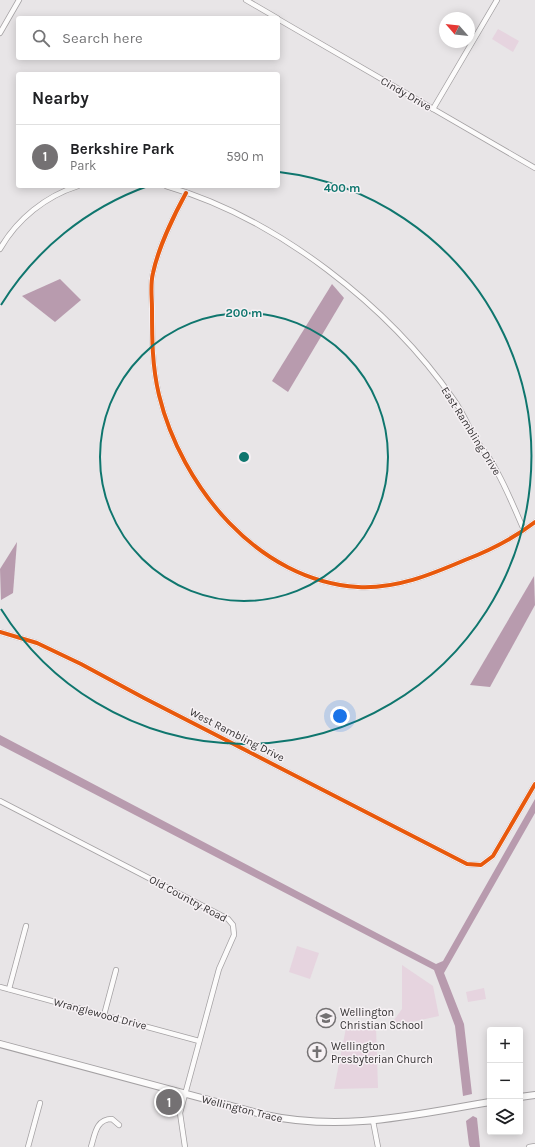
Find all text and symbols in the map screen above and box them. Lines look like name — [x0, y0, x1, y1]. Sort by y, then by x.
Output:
north arrow — [439, 12, 475, 48]
search box — [16, 16, 280, 60]
icon: search — [30, 27, 52, 49]
text: Search here — [62, 29, 143, 47]
street label: Cindy Drive — [378, 74, 434, 114]
text: Nearby — [32, 88, 89, 108]
text: Berkshire Park — [70, 140, 174, 158]
text: 1 — [43, 149, 47, 164]
text: 590 m — [226, 149, 264, 164]
text: Park — [70, 158, 96, 173]
text: 400 m — [324, 181, 360, 195]
text: 200 m — [226, 306, 262, 320]
street label: East Rambling Drive — [438, 384, 504, 478]
centre of rings — [237, 450, 251, 464]
street label: West Rambling Drive — [187, 705, 287, 765]
your location — [330, 706, 350, 726]
street label: Old Country Road — [147, 873, 229, 925]
street label: Wranglewood Drive — [52, 995, 148, 1033]
place label: Wellington Christian School — [340, 1006, 423, 1032]
school or university icon: Wellington Christian School — [315, 1007, 337, 1029]
map controls — [487, 1027, 523, 1135]
button: + — [487, 1027, 523, 1063]
place label: Wellington Presbyterian Church — [331, 1040, 433, 1066]
church icon: Wellington Presbyterian Church — [306, 1041, 328, 1063]
button: − — [487, 1063, 523, 1099]
pin: 1 — [156, 1087, 182, 1117]
street label: Wellington Trace — [200, 1093, 284, 1125]
button: layers — [487, 1099, 523, 1135]

